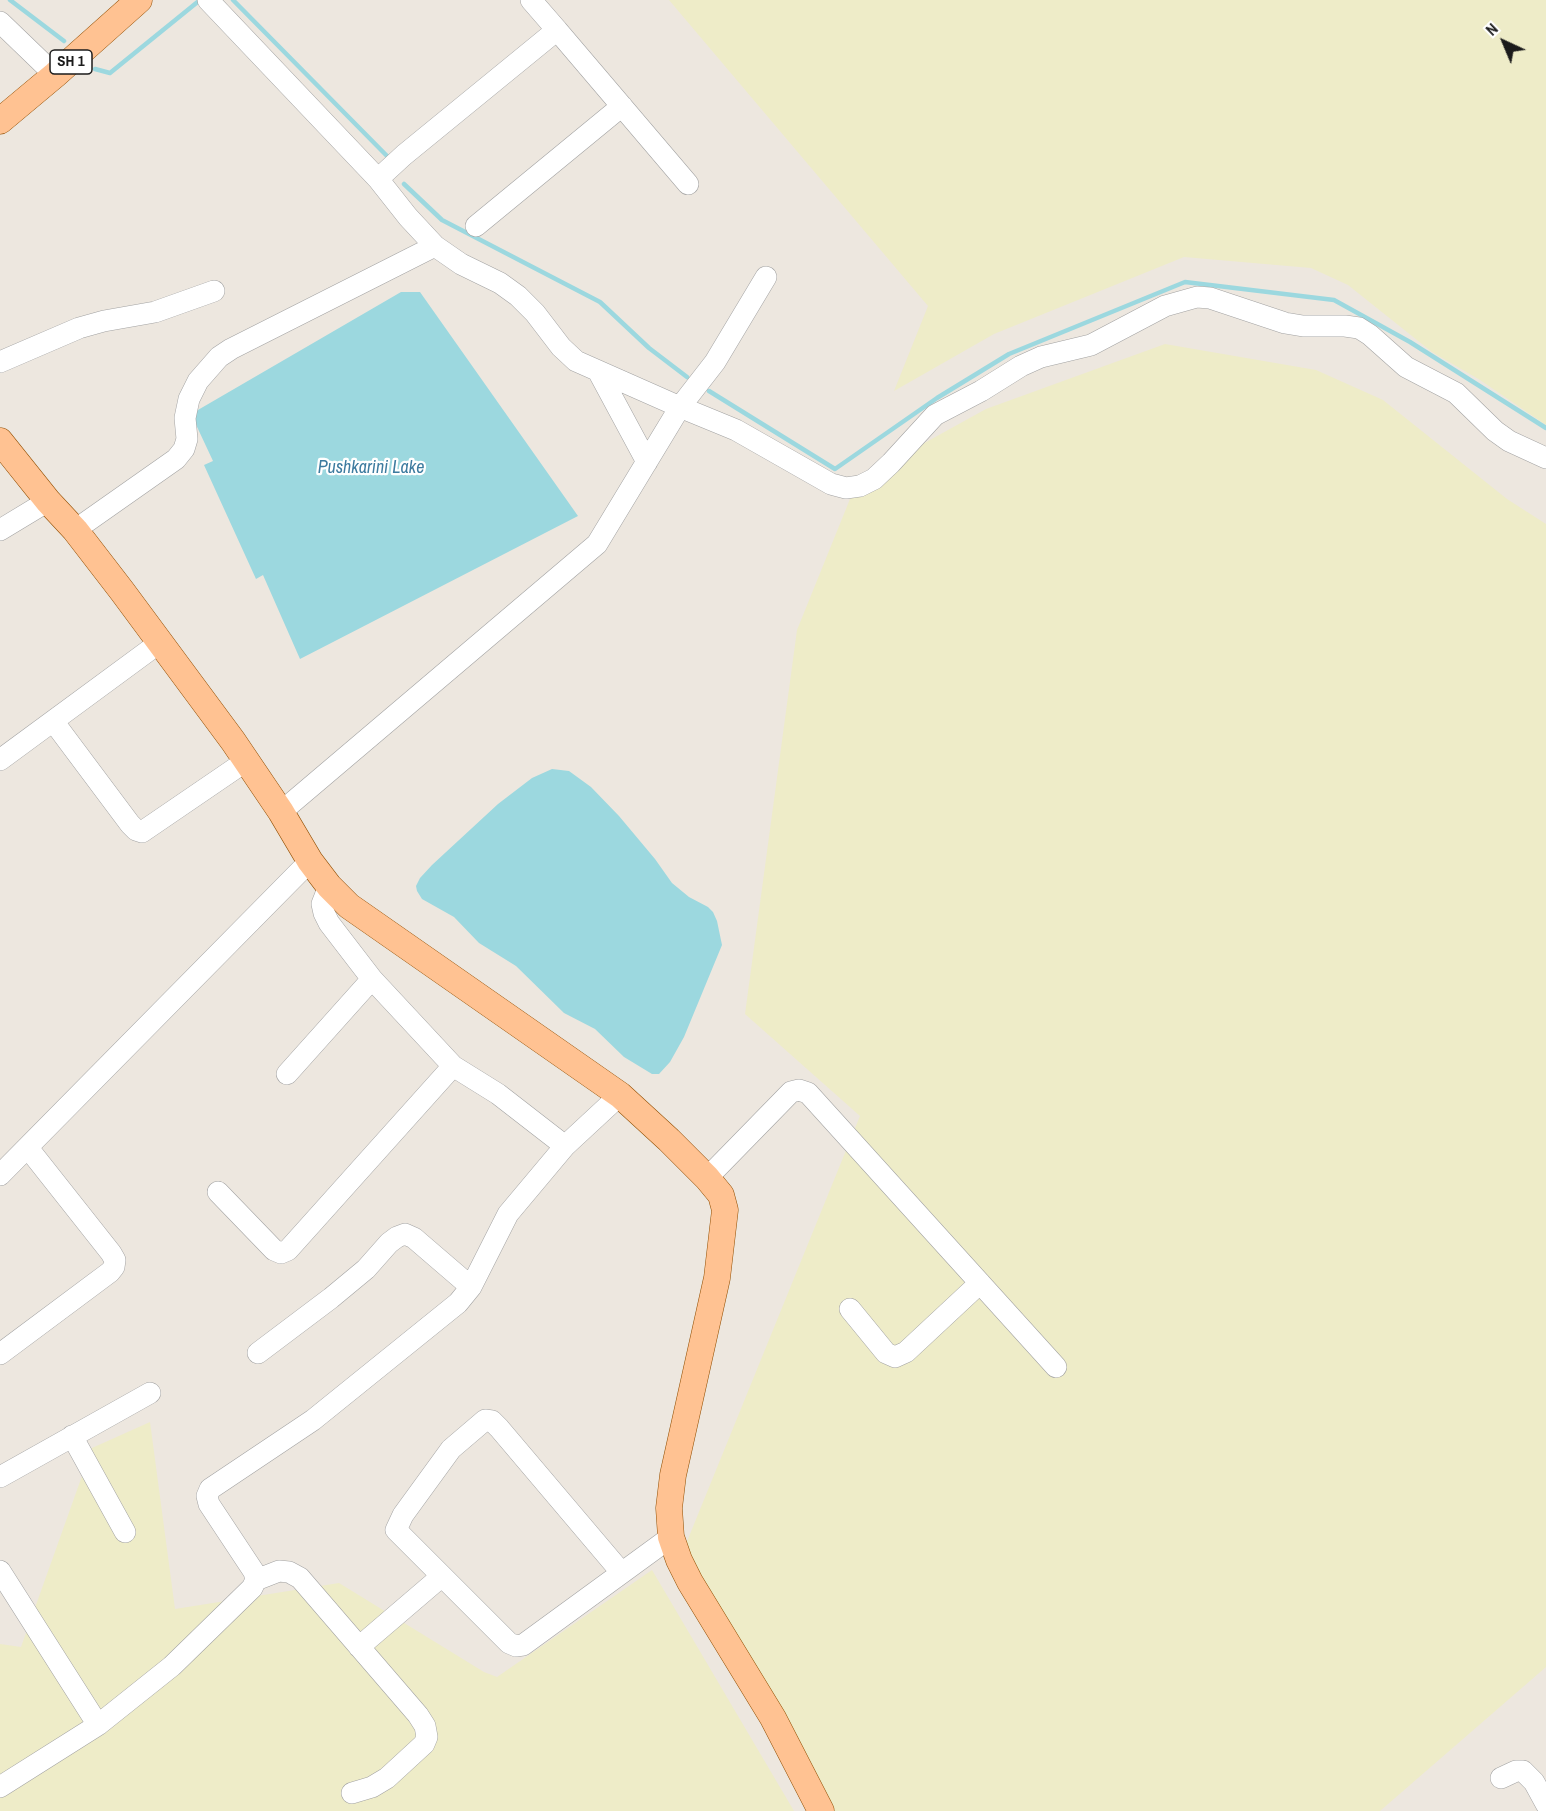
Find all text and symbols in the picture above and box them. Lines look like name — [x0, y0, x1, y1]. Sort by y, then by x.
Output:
north arrow — [1474, 12, 1534, 72]
text: N — [1480, 18, 1503, 40]
road number: SH 1 — [50, 50, 92, 74]
water label: Pushkarini Lake — [318, 457, 424, 479]

